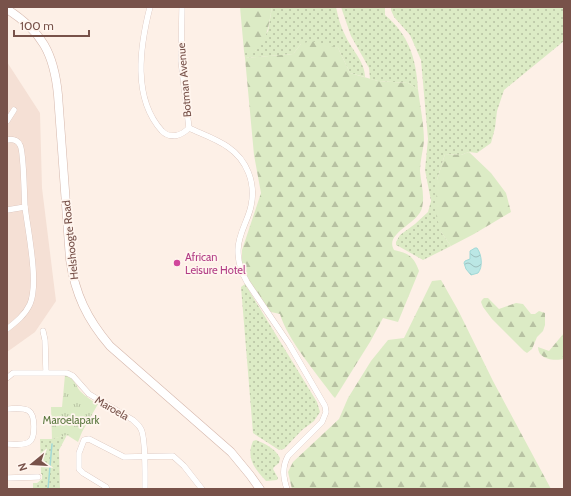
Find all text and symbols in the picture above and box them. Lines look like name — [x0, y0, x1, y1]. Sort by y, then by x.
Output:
scale bar — [14, 12, 89, 38]
text: 100 m — [20, 18, 54, 33]
street label: Botman Avenue — [174, 42, 194, 118]
street label: Helshoogte Road — [59, 200, 81, 280]
place label: African Leisure Hotel — [185, 250, 246, 277]
marker: African Leisure Hotel — [172, 258, 182, 268]
street label: Maroela — [92, 393, 132, 424]
park label: Maroelapark — [43, 413, 99, 427]
north arrow — [12, 444, 52, 484]
text: N — [15, 461, 30, 473]

